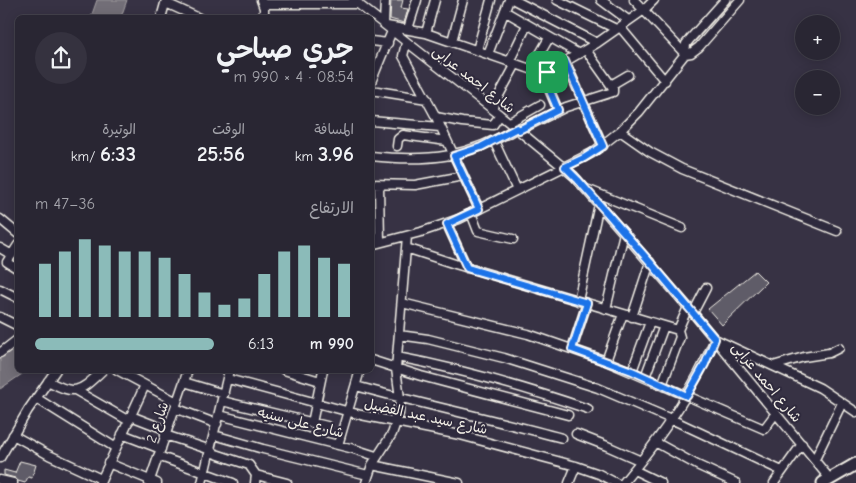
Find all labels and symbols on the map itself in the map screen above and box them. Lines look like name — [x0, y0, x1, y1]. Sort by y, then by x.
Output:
street label: شارع احمد عرابى — [429, 42, 518, 118]
pin — [526, 51, 568, 93]
street label: شارع احمد عرابى — [727, 339, 805, 427]
street label: شارع سيد عبد الفضيل — [362, 395, 489, 439]
street label: شارع 2 — [143, 399, 173, 445]
street label: شارع على سنيه — [256, 404, 346, 442]

